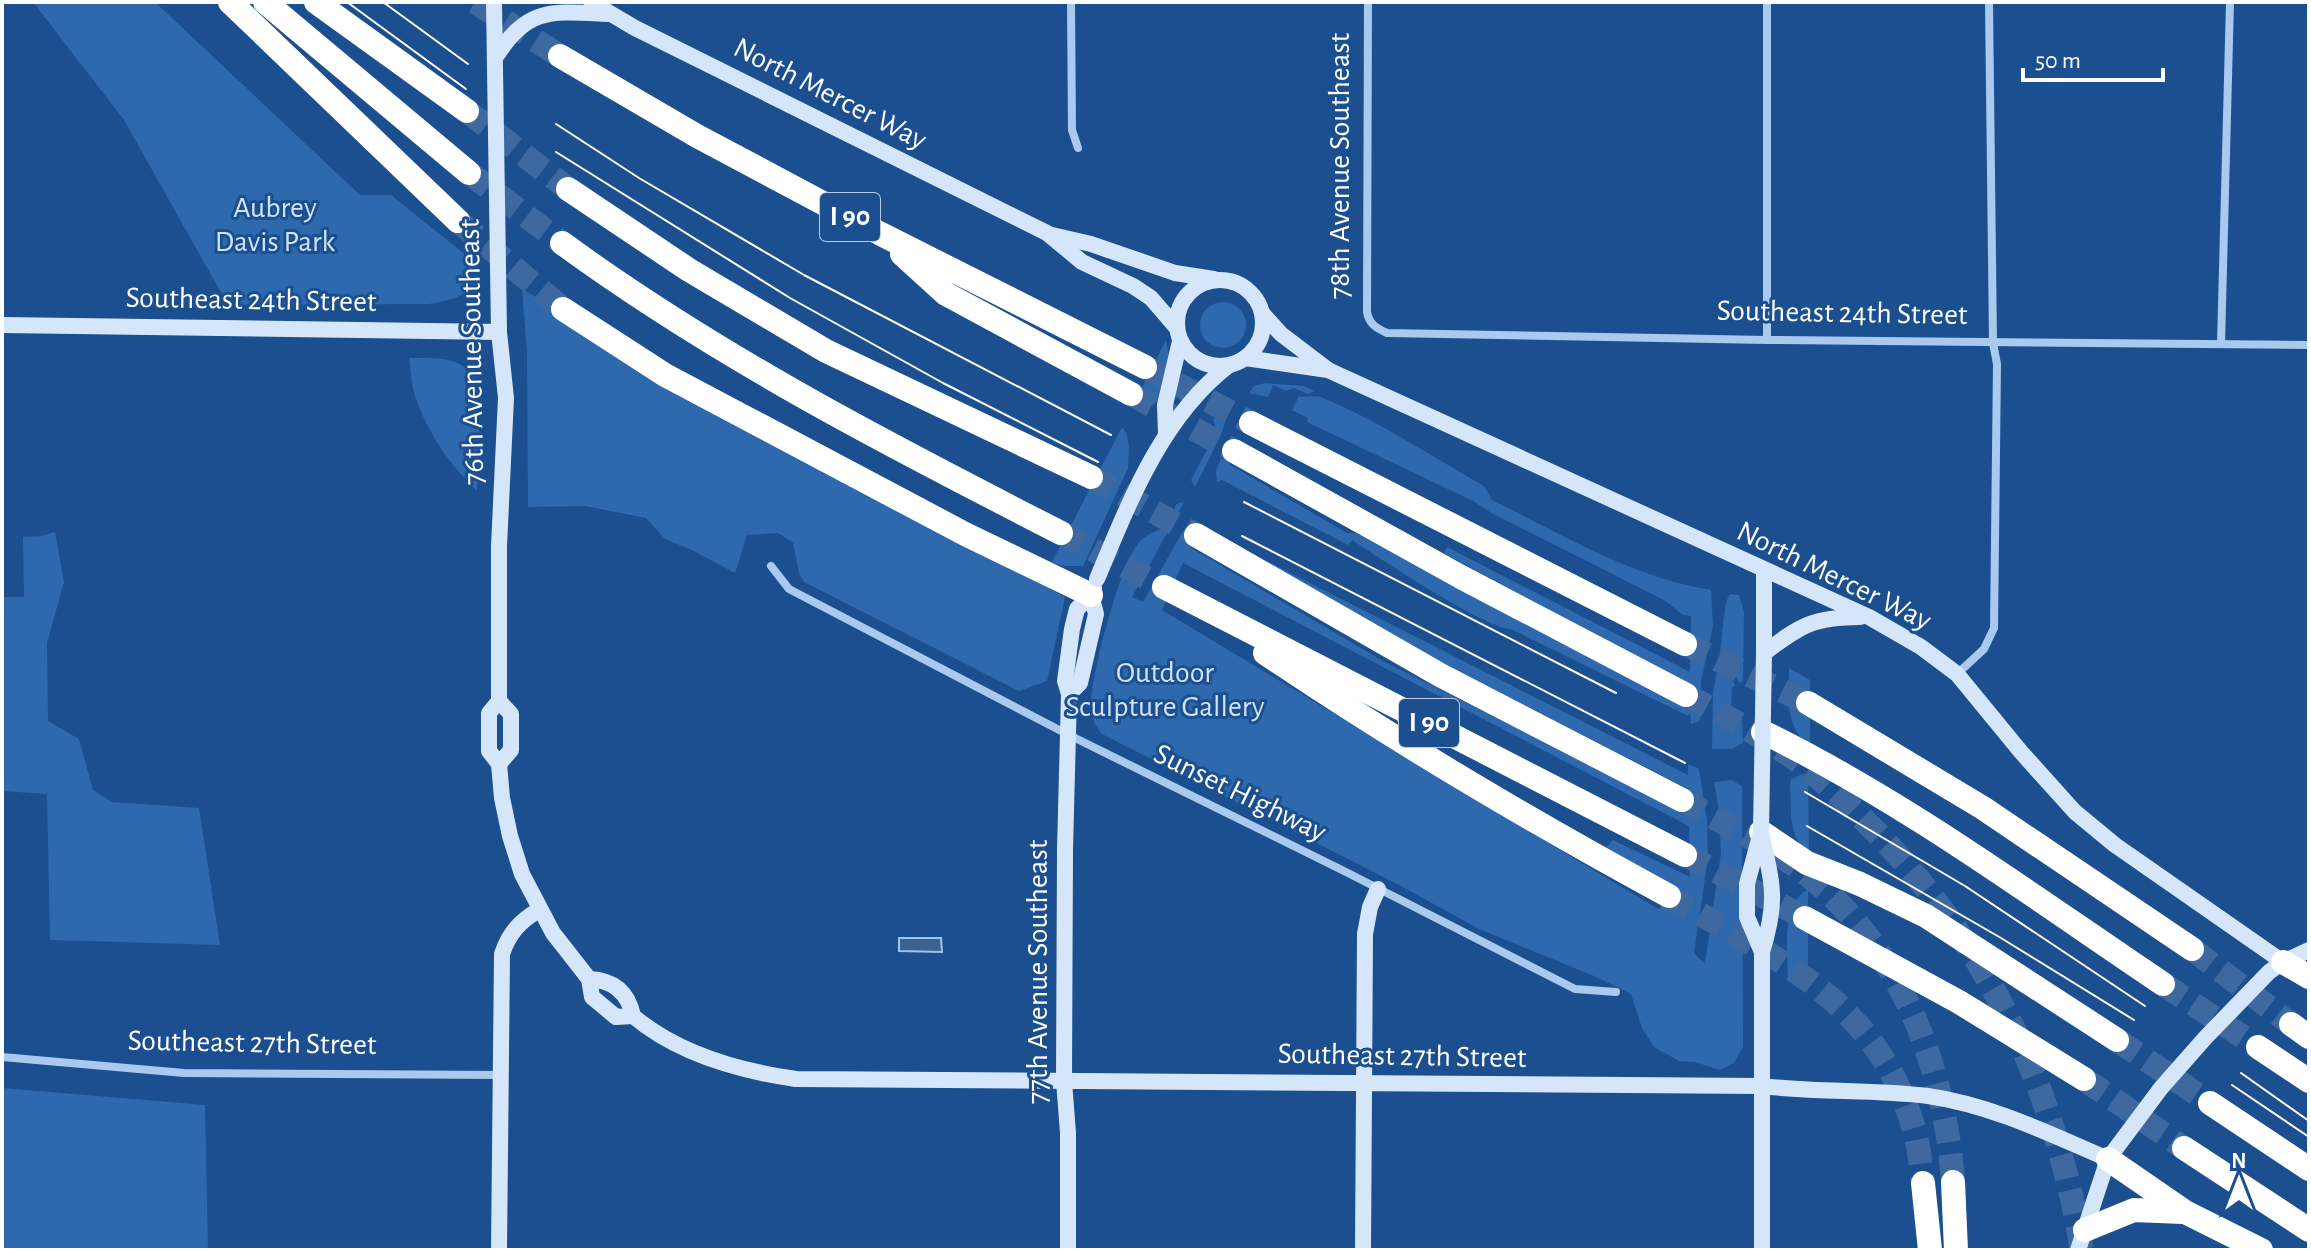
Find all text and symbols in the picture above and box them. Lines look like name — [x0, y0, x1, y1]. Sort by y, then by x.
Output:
street label: North Mercer Way — [729, 32, 931, 156]
street label: 78th Avenue Southeast — [1325, 32, 1355, 299]
scale bar — [2023, 32, 2163, 82]
text: 50 m — [2035, 49, 2081, 73]
park label: Aubrey Davis Park — [215, 193, 336, 257]
road number: I 90 — [820, 193, 880, 241]
street label: 76th Avenue Southeast — [455, 218, 489, 485]
street label: Southeast 24th Street — [125, 283, 377, 317]
street label: Southeast 24th Street — [1716, 296, 1968, 330]
street label: North Mercer Way — [1732, 516, 1936, 636]
park label: Outdoor Sculpture Gallery — [1065, 658, 1265, 722]
road number: I 90 — [1399, 699, 1459, 747]
street label: Sunset Highway — [1149, 738, 1331, 848]
street label: 77th Avenue Southeast — [1023, 839, 1053, 1104]
street label: Southeast 27th Street — [127, 1026, 377, 1060]
street label: Southeast 27th Street — [1277, 1039, 1527, 1073]
north arrow — [2199, 1140, 2279, 1220]
text: N — [2231, 1150, 2247, 1172]

